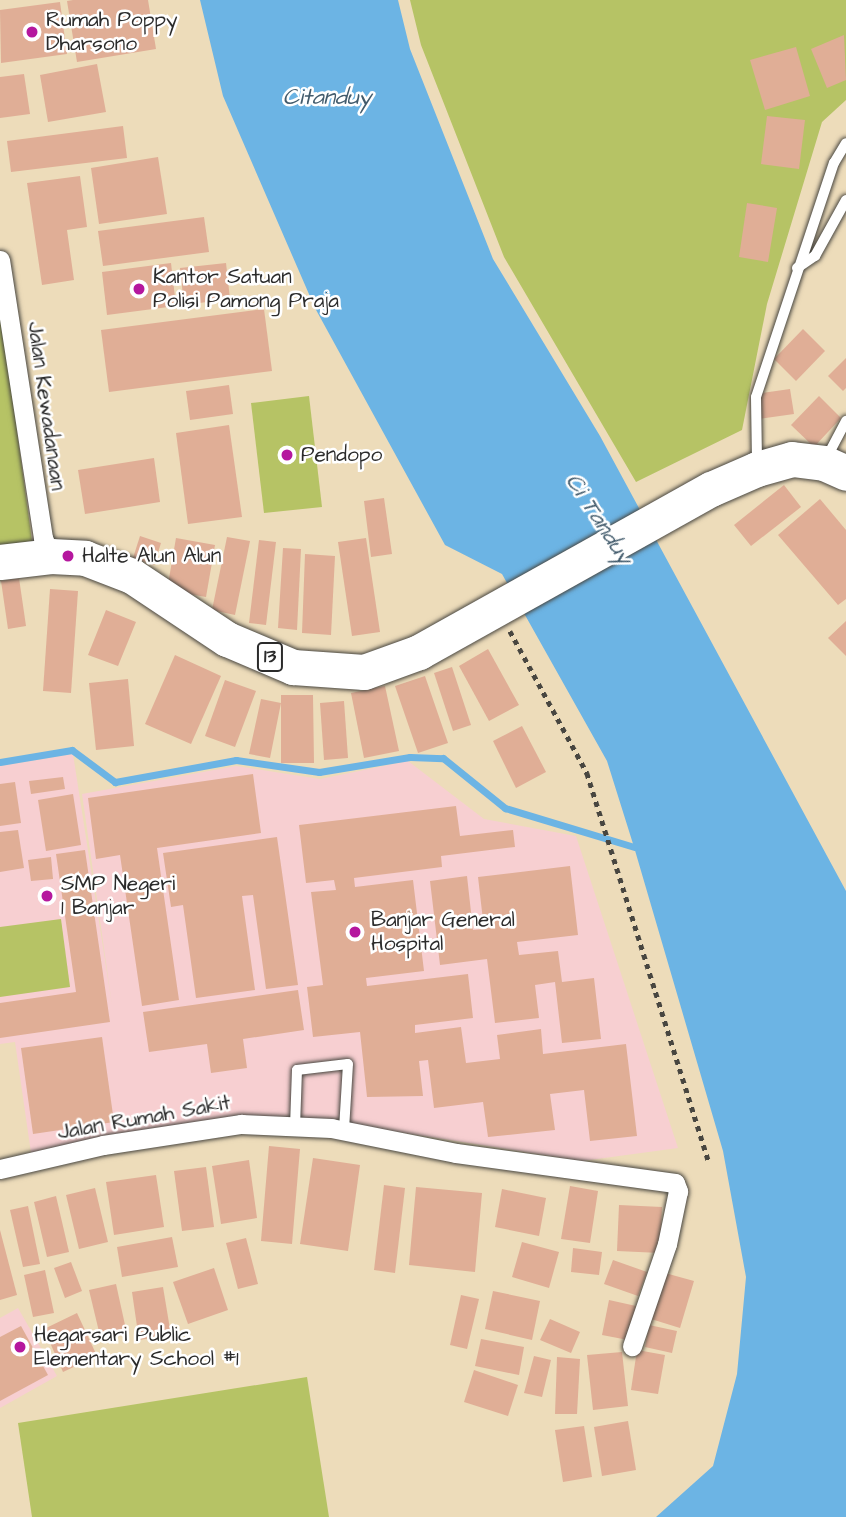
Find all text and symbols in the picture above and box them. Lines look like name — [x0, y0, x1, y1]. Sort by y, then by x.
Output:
place label: Rumah Poppy Dharsono — [46, 7, 178, 57]
marker: Rumah Poppy Dharsono — [24, 24, 40, 40]
water label: Citanduy — [283, 83, 371, 111]
place label: Kantor Satuan Polisi Pamong Praja — [153, 264, 339, 314]
marker: Kantor Satuan Polisi Pamong Praja — [131, 281, 147, 297]
street label: Jalan Kewadanaan — [22, 320, 70, 492]
place label: Pendopo — [301, 442, 382, 468]
marker: Pendopo — [279, 447, 295, 463]
water label: Ci Tanduy — [559, 468, 639, 570]
place label: Halte Alun Alun — [82, 543, 221, 569]
marker: Halte Alun Alun — [60, 548, 76, 564]
road number: 13 — [256, 642, 284, 672]
place label: SMP Negeri 1 Banjar — [61, 871, 175, 921]
marker: SMP Negeri 1 Banjar — [39, 888, 55, 904]
place label: Banjar General Hospital — [371, 907, 515, 957]
marker: Banjar General Hospital — [345, 922, 365, 942]
street label: Jalan Rumah Sakit — [56, 1090, 232, 1146]
place label: Hegarsari Public Elementary School #1 — [34, 1322, 239, 1372]
marker: Hegarsari Public Elementary School #1 — [12, 1339, 28, 1355]

